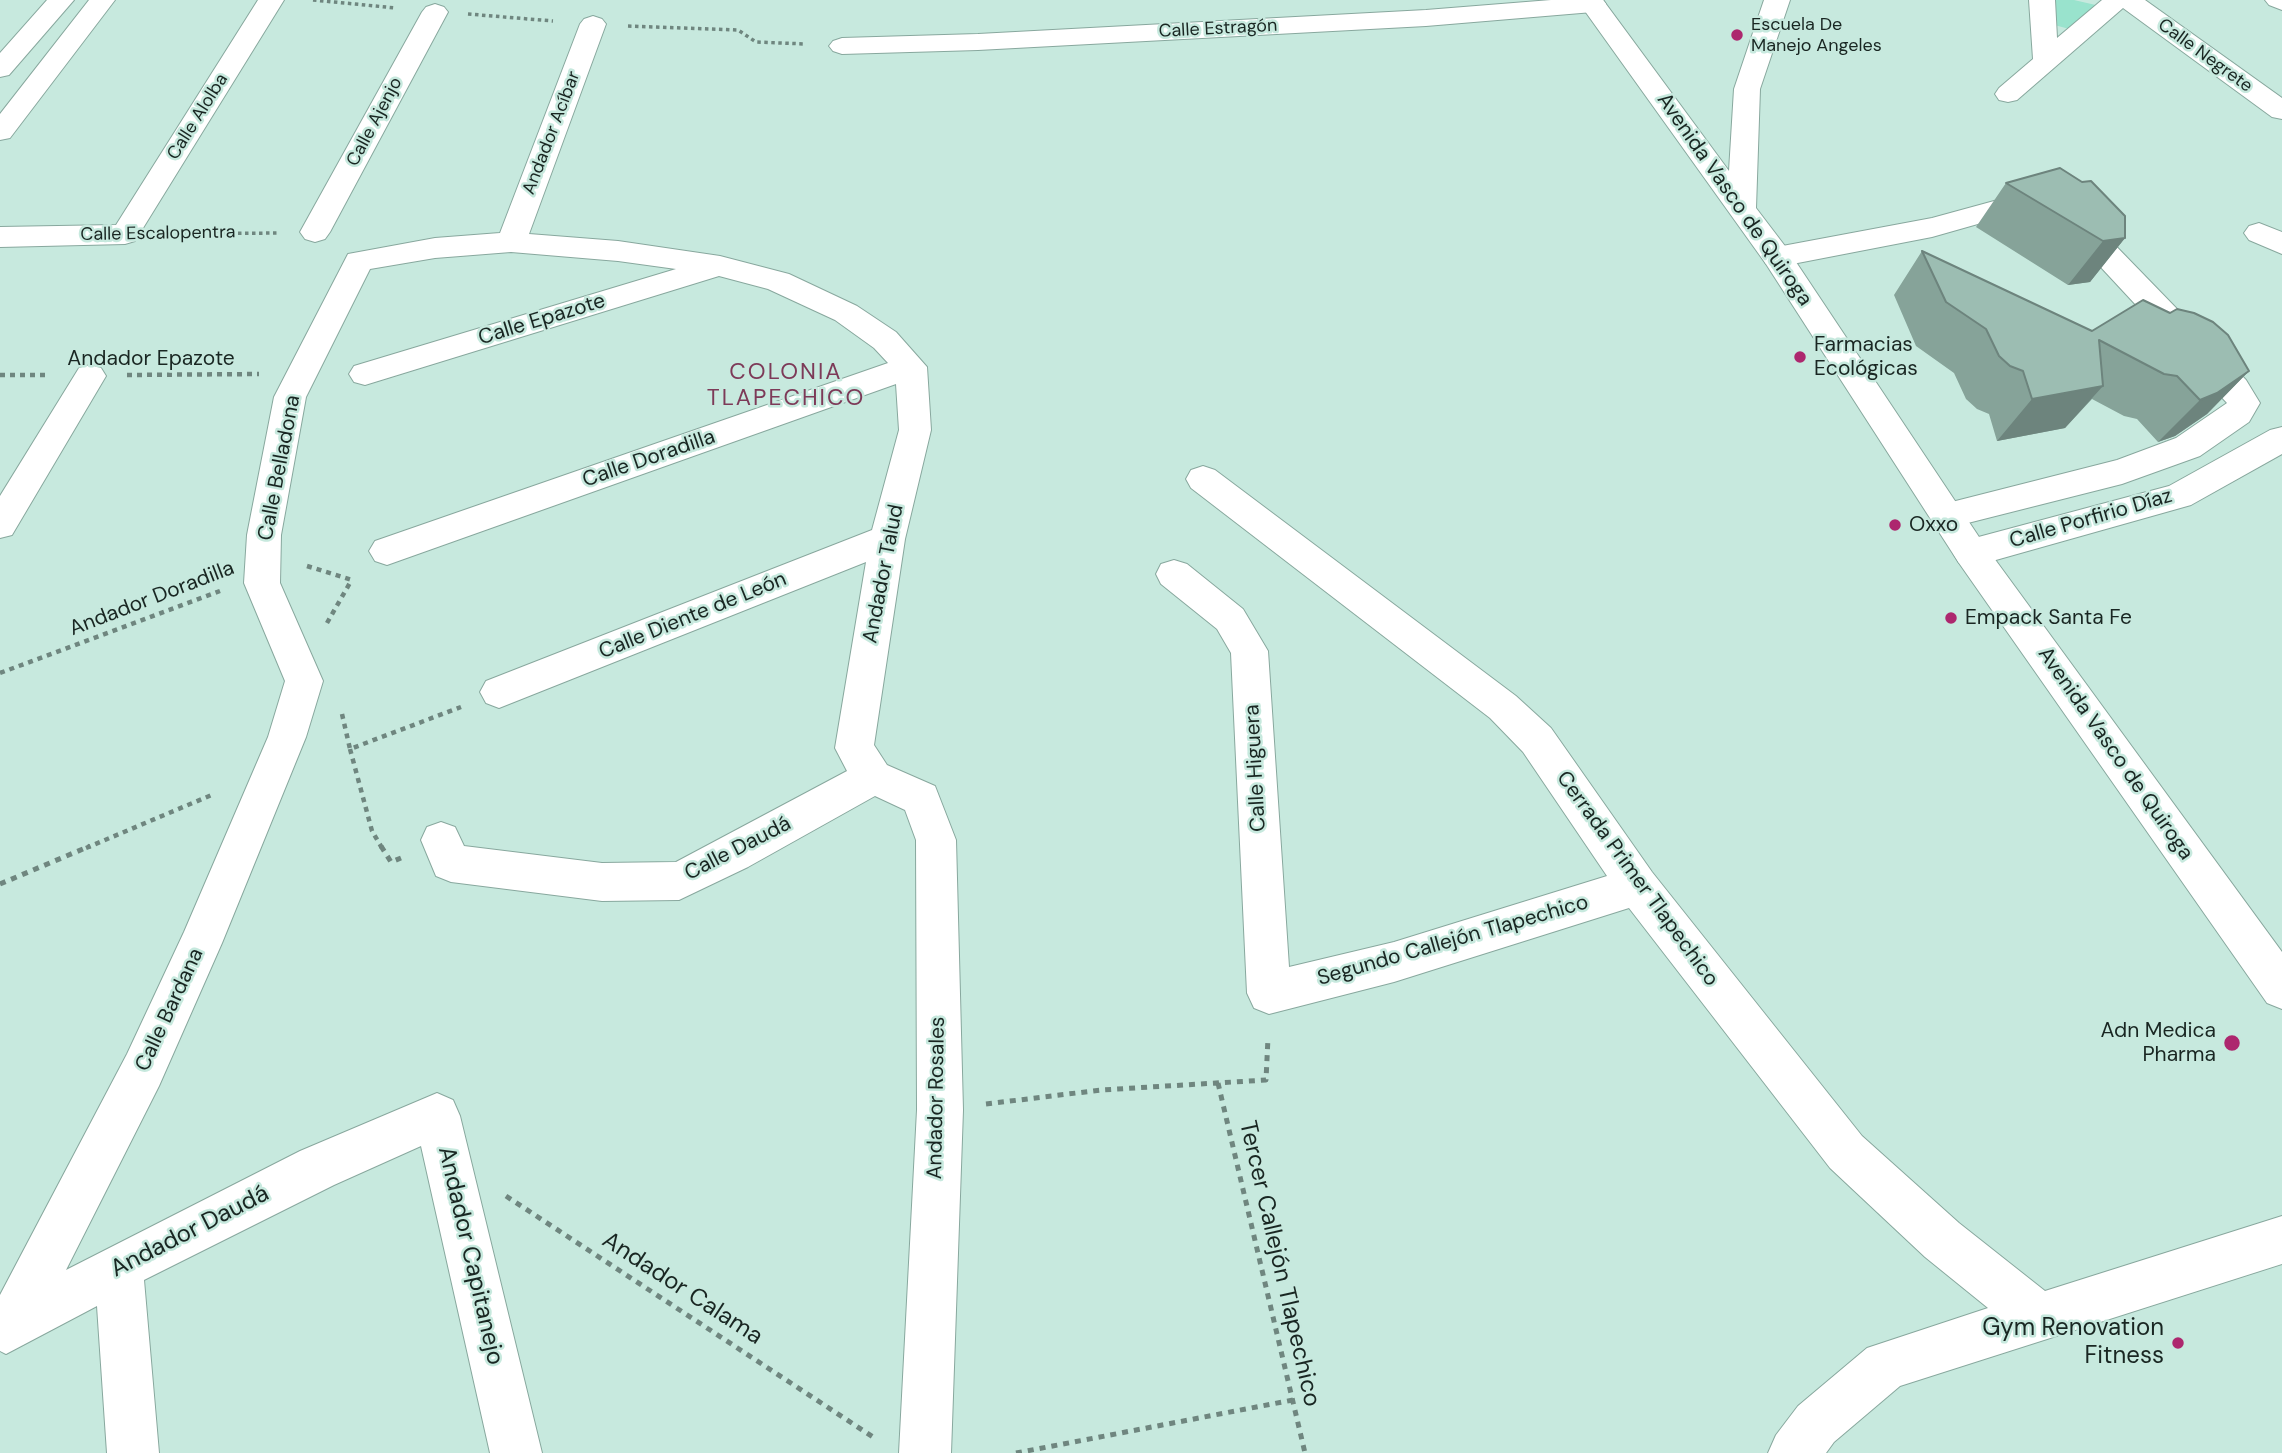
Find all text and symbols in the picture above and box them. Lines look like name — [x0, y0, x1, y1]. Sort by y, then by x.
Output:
place label: Escuela De Manejo Angeles — [1751, 14, 1882, 56]
street label: Calle Negrete — [2153, 14, 2257, 98]
street label: Calle Estragón — [1158, 15, 1278, 43]
marker: Escuela De Manejo Angeles — [1729, 27, 1745, 43]
street label: Andador Acíbar — [519, 68, 585, 198]
street label: Calle Alolba — [163, 70, 233, 164]
street label: Calle Ajenjo — [343, 74, 407, 170]
street label: Avenida Vasco de Quiroga — [1651, 89, 1817, 311]
street label: Calle Escalopentra — [80, 222, 236, 246]
street label: Calle Epazote — [476, 289, 608, 351]
place label: Farmacias Ecológicas — [1814, 332, 1918, 382]
street label: Andador Epazote — [67, 346, 235, 372]
marker: Farmacias Ecológicas — [1792, 349, 1808, 365]
district label: COLONIA TLAPECHICO — [708, 359, 864, 413]
street label: Calle Belladona — [254, 393, 306, 543]
street label: Calle Doradilla — [579, 425, 719, 493]
street label: Calle Porfirio Díaz — [2007, 484, 2175, 554]
street label: Andador Talud — [858, 502, 910, 646]
place label: Oxxo — [1909, 512, 1958, 538]
marker: Oxxo — [1887, 517, 1903, 533]
street label: Andador Doradilla — [66, 556, 238, 642]
street label: Calle Diente de León — [596, 567, 790, 665]
place label: Empack Santa Fe — [1965, 605, 2132, 631]
marker: Empack Santa Fe — [1943, 610, 1959, 626]
street label: Avenida Vasco de Quiroga — [2032, 643, 2198, 865]
street label: Calle Higuera — [1240, 704, 1272, 832]
street label: Cerrada Primer Tlapechico — [1550, 767, 1724, 991]
street label: Calle Daudá — [681, 811, 795, 887]
street label: Segundo Callejón Tlapechico — [1315, 890, 1591, 992]
street label: Calle Bardana — [131, 944, 209, 1076]
street label: Andador Rosales — [923, 1016, 951, 1180]
place label: Adn Medica Pharma — [2101, 1018, 2216, 1068]
marker: Adn Medica Pharma — [2222, 1033, 2242, 1053]
street label: Tercer Callejón Tlapechico — [1232, 1118, 1326, 1410]
street label: Andador Capitanejo — [431, 1144, 509, 1368]
street label: Andador Daudá — [106, 1180, 274, 1284]
street label: Andador Calama — [596, 1226, 768, 1352]
place label: Gym Renovation Fitness — [1982, 1315, 2164, 1371]
marker: Gym Renovation Fitness — [2170, 1335, 2186, 1351]

